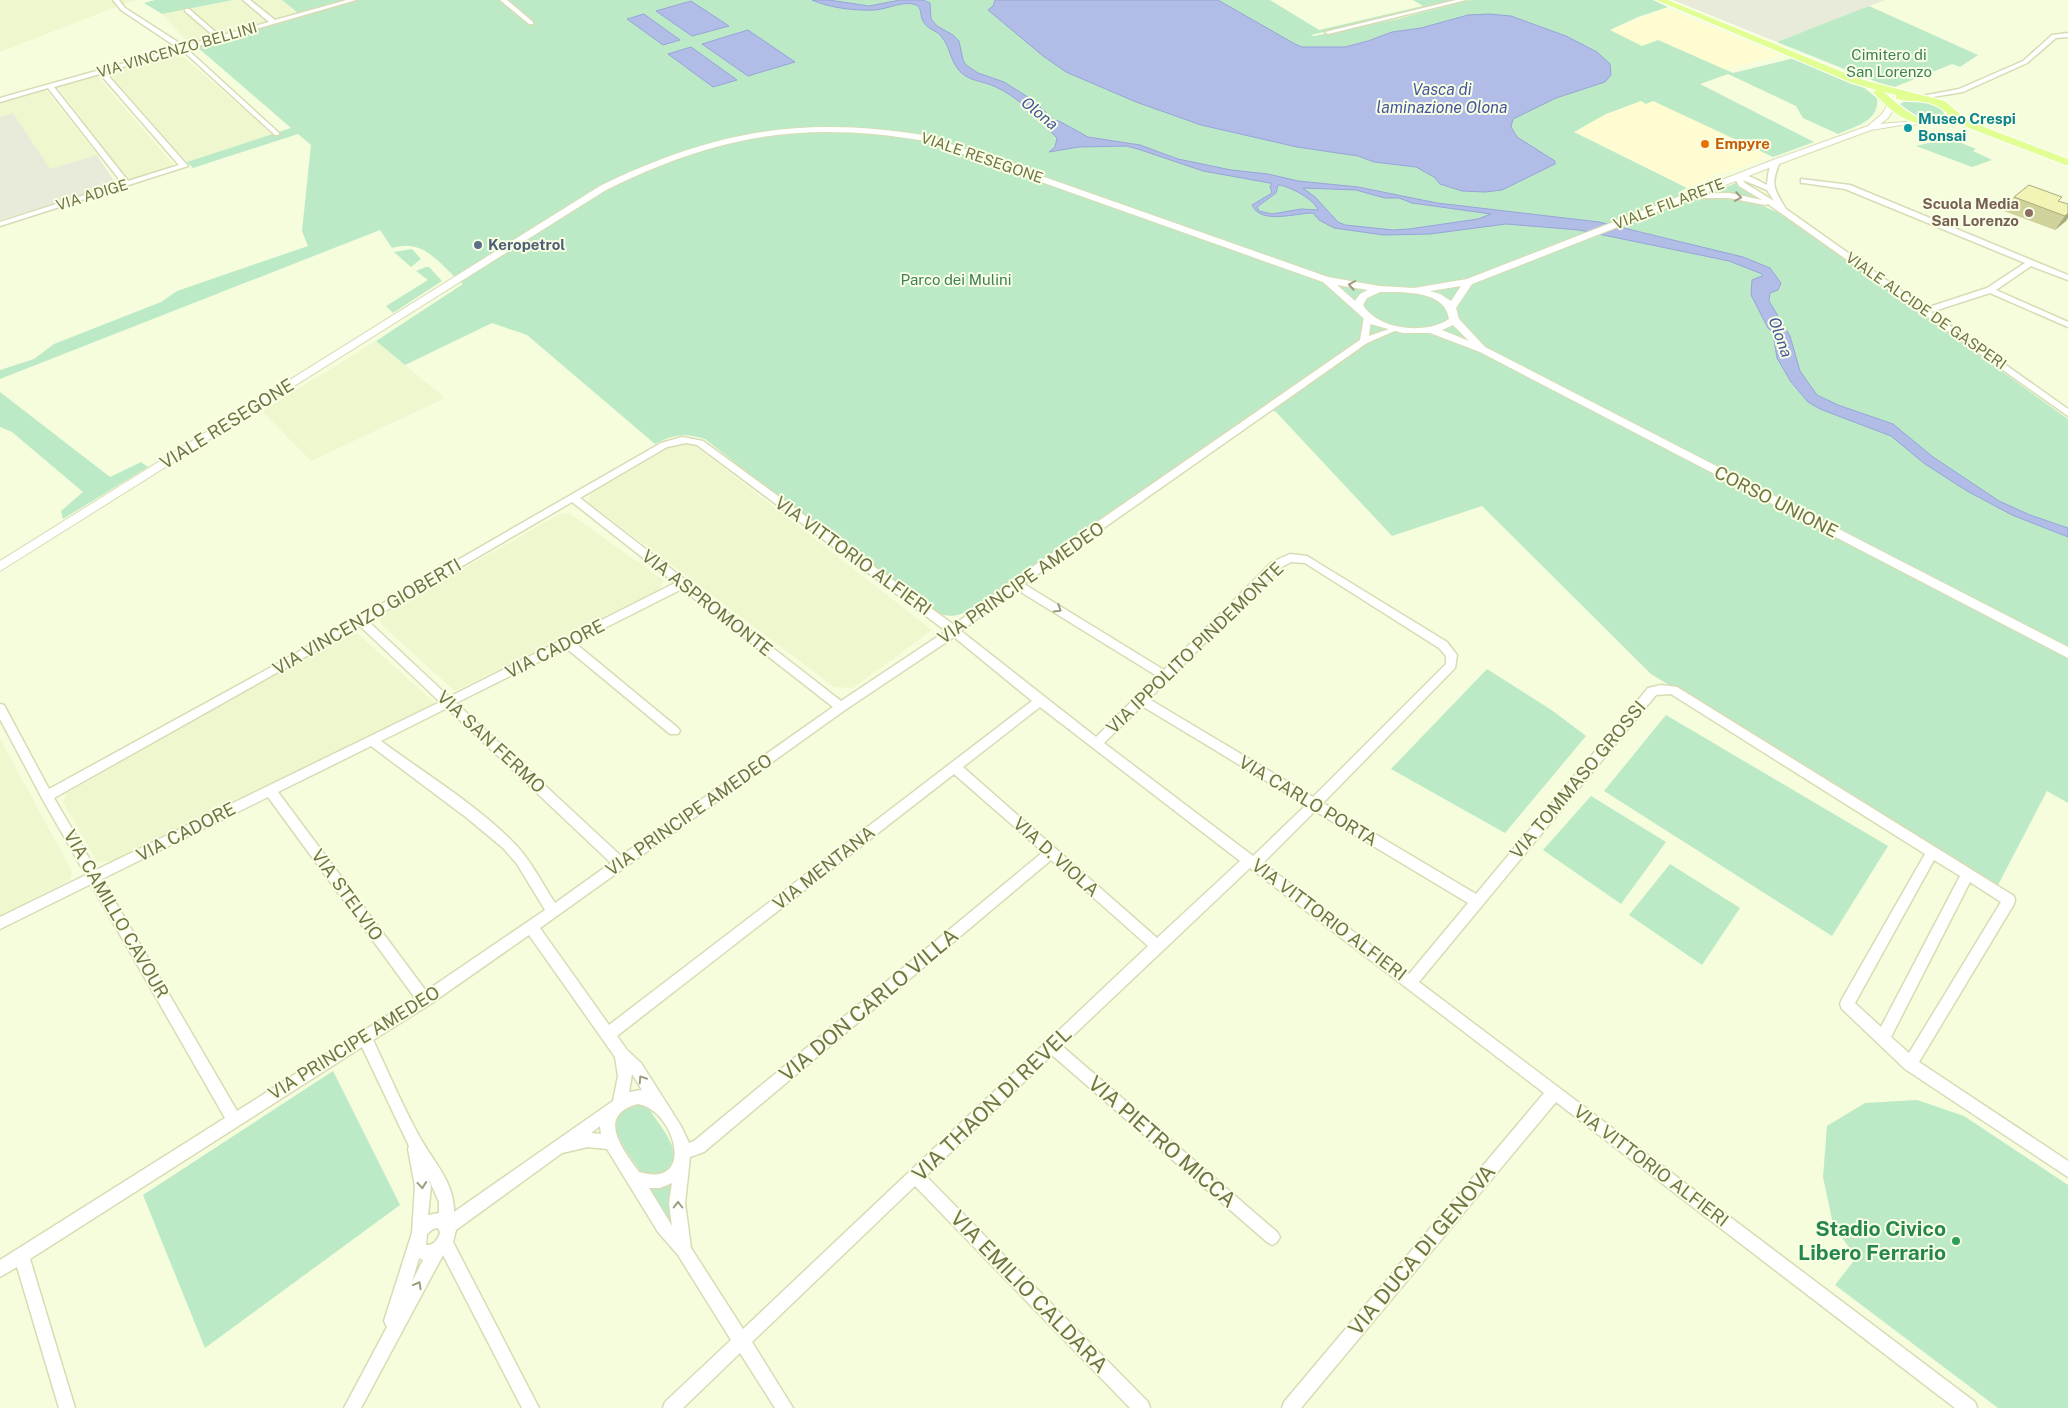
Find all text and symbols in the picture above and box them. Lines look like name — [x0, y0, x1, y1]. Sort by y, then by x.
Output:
street label: VIA VINCENZO BELLINI — [95, 18, 259, 81]
park label: Cimitero di San Lorenzo — [1846, 46, 1932, 80]
water label: Vasca di laminazione Olona — [1377, 80, 1507, 117]
water label: Olona — [1018, 93, 1062, 134]
place label: Museo Crespi Bonsai — [1918, 110, 2016, 144]
marker: Museo Crespi Bonsai — [1902, 122, 1914, 134]
street label: VIALE RESEGONE — [919, 129, 1045, 186]
place label: Empyre — [1715, 135, 1770, 152]
marker: Empyre — [1699, 138, 1711, 150]
street label: VIALE FILARETE — [1611, 175, 1727, 232]
street label: VIA ADIGE — [54, 176, 130, 214]
one-way arrow — [1734, 191, 1743, 202]
place label: Scuola Media San Lorenzo — [1922, 195, 2019, 229]
marker: Scuola Media San Lorenzo — [2023, 207, 2035, 219]
place label: Keropetrol — [488, 236, 565, 253]
marker: Keropetrol — [472, 239, 484, 251]
street label: VIALE ALCIDE DE GASPERI — [1843, 249, 2010, 373]
park label: Parco dei Mulini — [901, 271, 1011, 288]
one-way arrow — [1348, 280, 1357, 290]
water label: Olona — [1764, 314, 1797, 360]
street label: VIALE RESEGONE — [156, 374, 297, 473]
street label: CORSO UNIONE — [1711, 461, 1842, 542]
street label: VIA VITTORIO ALFIERI — [771, 492, 936, 619]
street label: VIA PRINCIPE AMEDEO — [934, 517, 1108, 648]
street label: VIA ASPROMONTE — [638, 545, 777, 660]
street label: VIA VINCENZO GIOBERTI — [269, 554, 465, 679]
street label: VIA IPPOLITO PINDEMONTE — [1102, 558, 1287, 738]
one-way arrow — [1052, 603, 1061, 613]
street label: VIA CADORE — [502, 615, 608, 683]
street label: VIA SAN FERMO — [433, 686, 550, 797]
street label: VIA TOMMASO GROSSI — [1505, 696, 1650, 863]
street label: VIA PRINCIPE AMEDEO — [602, 749, 776, 880]
street label: VIA CARLO PORTA — [1235, 751, 1381, 850]
street label: VIA CADORE — [133, 798, 239, 866]
street label: VIA D. VIOLA — [1009, 813, 1104, 901]
street label: VIA MENTANA — [769, 821, 879, 914]
street label: VIA CAMILLO CAVOUR — [60, 826, 173, 1002]
street label: VIA STELVIO — [307, 845, 388, 944]
street label: VIA VITTORIO ALFIERI — [1248, 855, 1411, 985]
street label: VIA DON CARLO VILLA — [774, 922, 963, 1087]
street label: VIA PRINCIPE AMEDEO — [264, 981, 443, 1104]
street label: VIA THAON DI REVEL — [907, 1021, 1076, 1186]
street label: VIA PIETRO MICCA — [1083, 1071, 1241, 1213]
one-way arrow — [639, 1075, 648, 1084]
street label: VIA VITTORIO ALFIERI — [1570, 1101, 1733, 1231]
street label: VIA DUCA DI GENOVA — [1343, 1159, 1500, 1340]
one-way arrow — [416, 1182, 427, 1190]
one-way arrow — [673, 1201, 683, 1208]
street label: VIA EMILIO CALDARA — [945, 1205, 1113, 1378]
place label: Stadio Civico Libero Ferrario — [1798, 1216, 1946, 1265]
marker: Stadio Civico Libero Ferrario — [1950, 1235, 1962, 1247]
one-way arrow — [411, 1281, 421, 1290]

